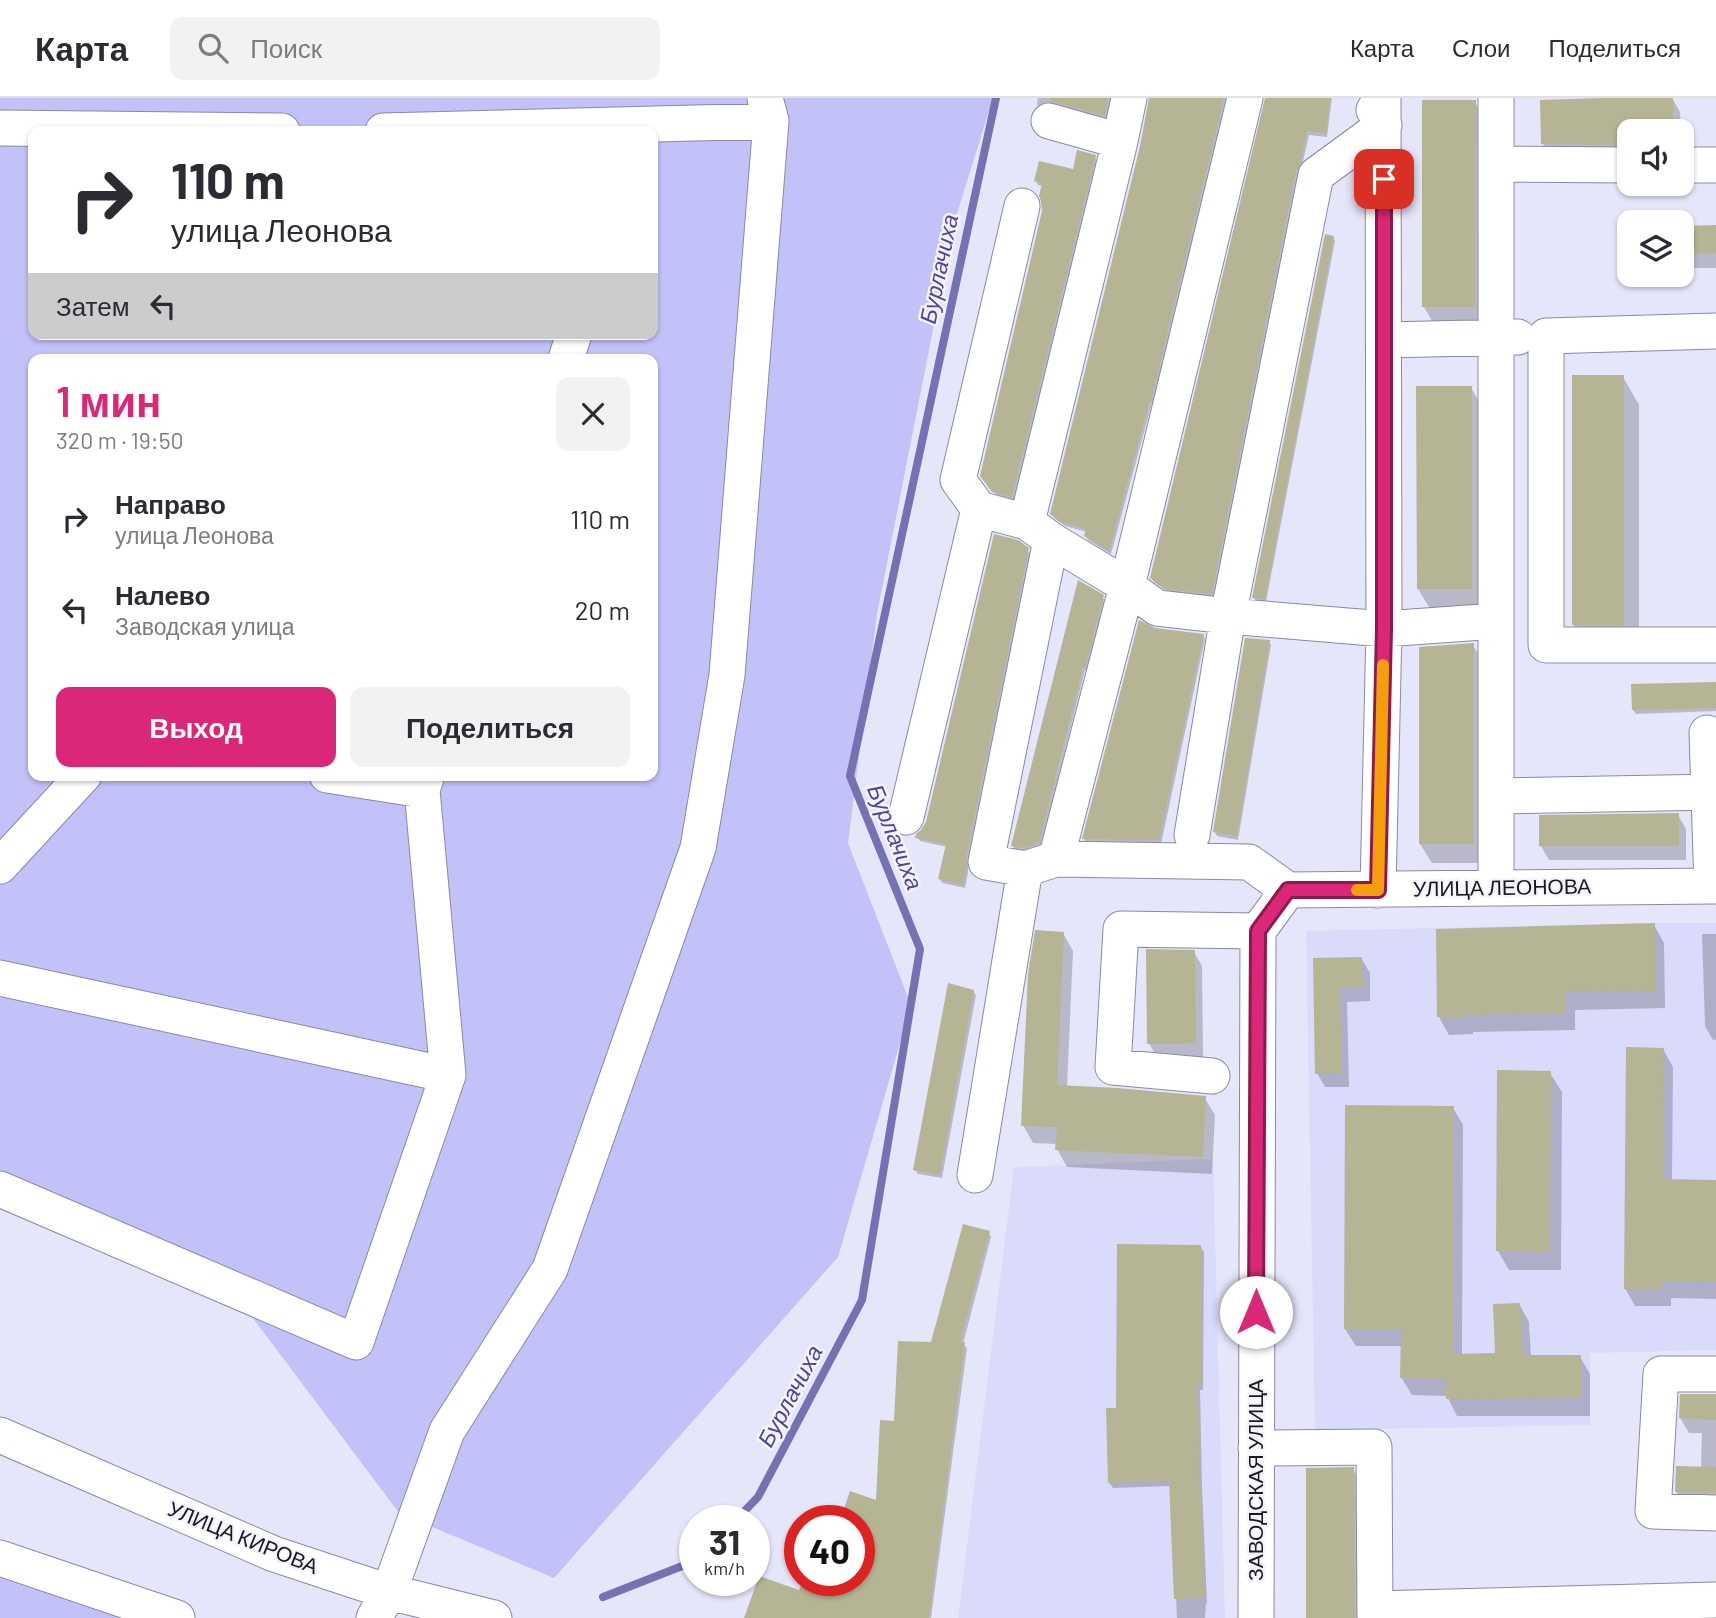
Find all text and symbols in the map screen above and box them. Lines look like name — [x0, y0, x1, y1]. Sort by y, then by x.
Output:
search box — [170, 17, 660, 80]
text: Карта — [35, 28, 128, 68]
icon: search — [194, 29, 232, 67]
text: Поиск — [250, 32, 322, 63]
text: Карта — [1350, 33, 1414, 62]
text: Слои — [1452, 33, 1510, 62]
text: Поделиться — [1548, 33, 1681, 62]
map controls — [1617, 119, 1694, 287]
button: sound — [1617, 119, 1694, 196]
pin — [1354, 149, 1414, 209]
text: 110 m — [171, 150, 285, 209]
icon: right — [56, 154, 147, 245]
icon: arrive — [1365, 160, 1403, 198]
text: улица Леонова — [171, 210, 392, 248]
button: layers — [1617, 210, 1694, 287]
water label: Бурлачиха — [913, 211, 963, 326]
icon: left — [144, 287, 182, 325]
text: Затем — [56, 290, 130, 321]
text: 1 мин — [56, 375, 161, 425]
button: close — [556, 377, 630, 451]
text: 320 m · 19:50 — [56, 426, 183, 454]
text: Направо — [115, 488, 226, 519]
icon: right — [56, 500, 94, 538]
text: 110 m — [570, 503, 630, 534]
text: улица Леонова — [115, 521, 274, 549]
text: Налево — [115, 579, 210, 610]
icon: left — [56, 591, 94, 629]
text: 20 m — [575, 594, 630, 625]
text: Заводская улица — [115, 612, 295, 640]
button: Выход — [56, 687, 336, 767]
button: Поделиться — [350, 687, 630, 767]
water label: Бурлачиха — [862, 780, 930, 893]
street label: УЛИЦА ЛЕОНОВА — [1413, 872, 1591, 901]
position arrow — [1219, 1275, 1293, 1349]
water label: Бурлачиха — [751, 1340, 828, 1451]
street label: ЗАВОДСКАЯ УЛИЦА — [1242, 1379, 1267, 1581]
street label: УЛИЦА КИРОВА — [165, 1495, 322, 1578]
speed limit sign: 40 — [784, 1505, 875, 1596]
text: 31 — [709, 1520, 740, 1562]
text: km/h — [704, 1557, 745, 1579]

